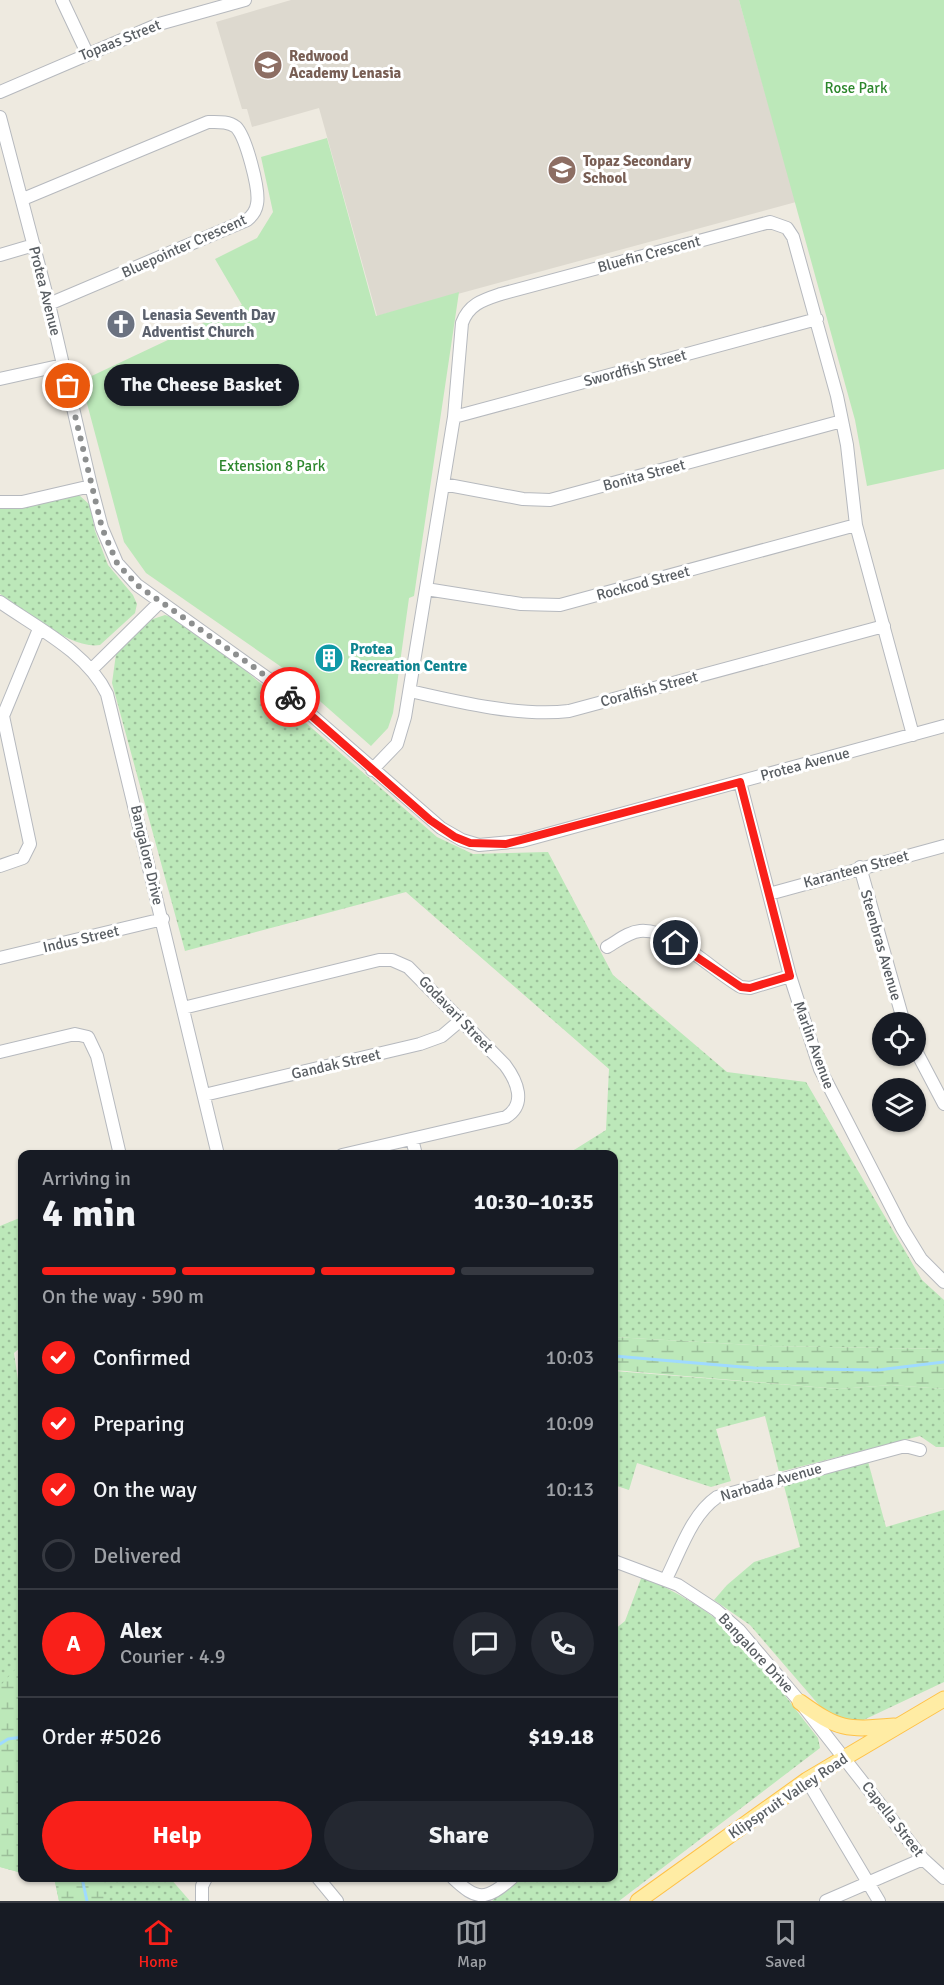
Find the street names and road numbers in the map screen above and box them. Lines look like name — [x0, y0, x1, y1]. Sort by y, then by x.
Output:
street label: Topaas Street — [77, 16, 163, 64]
street label: Bluepointer Crescent — [119, 210, 249, 282]
street label: Bluefin Crescent — [596, 232, 702, 276]
street label: Protea Avenue — [25, 244, 65, 338]
street label: Swordfish Street — [582, 346, 688, 390]
street label: Bonita Street — [601, 455, 687, 495]
street label: Rockcod Street — [594, 562, 692, 604]
street label: Coralfish Street — [598, 667, 700, 711]
street label: Protea Avenue — [758, 743, 852, 785]
street label: Bangalore Drive — [127, 803, 167, 907]
street label: Karanteen Street — [801, 846, 911, 892]
street label: Steenbras Avenue — [857, 888, 905, 1002]
street label: Indus Street — [41, 921, 121, 957]
street label: Godavari Street — [415, 972, 497, 1056]
street label: Marlin Avenue — [790, 999, 838, 1091]
street label: Gandak Street — [290, 1045, 382, 1083]
street label: Narbada Avenue — [718, 1459, 824, 1505]
street label: Bangalore Drive — [715, 1610, 797, 1696]
street label: Klipspruit Valley Road — [725, 1749, 851, 1843]
street label: Capella Street — [858, 1778, 928, 1860]

